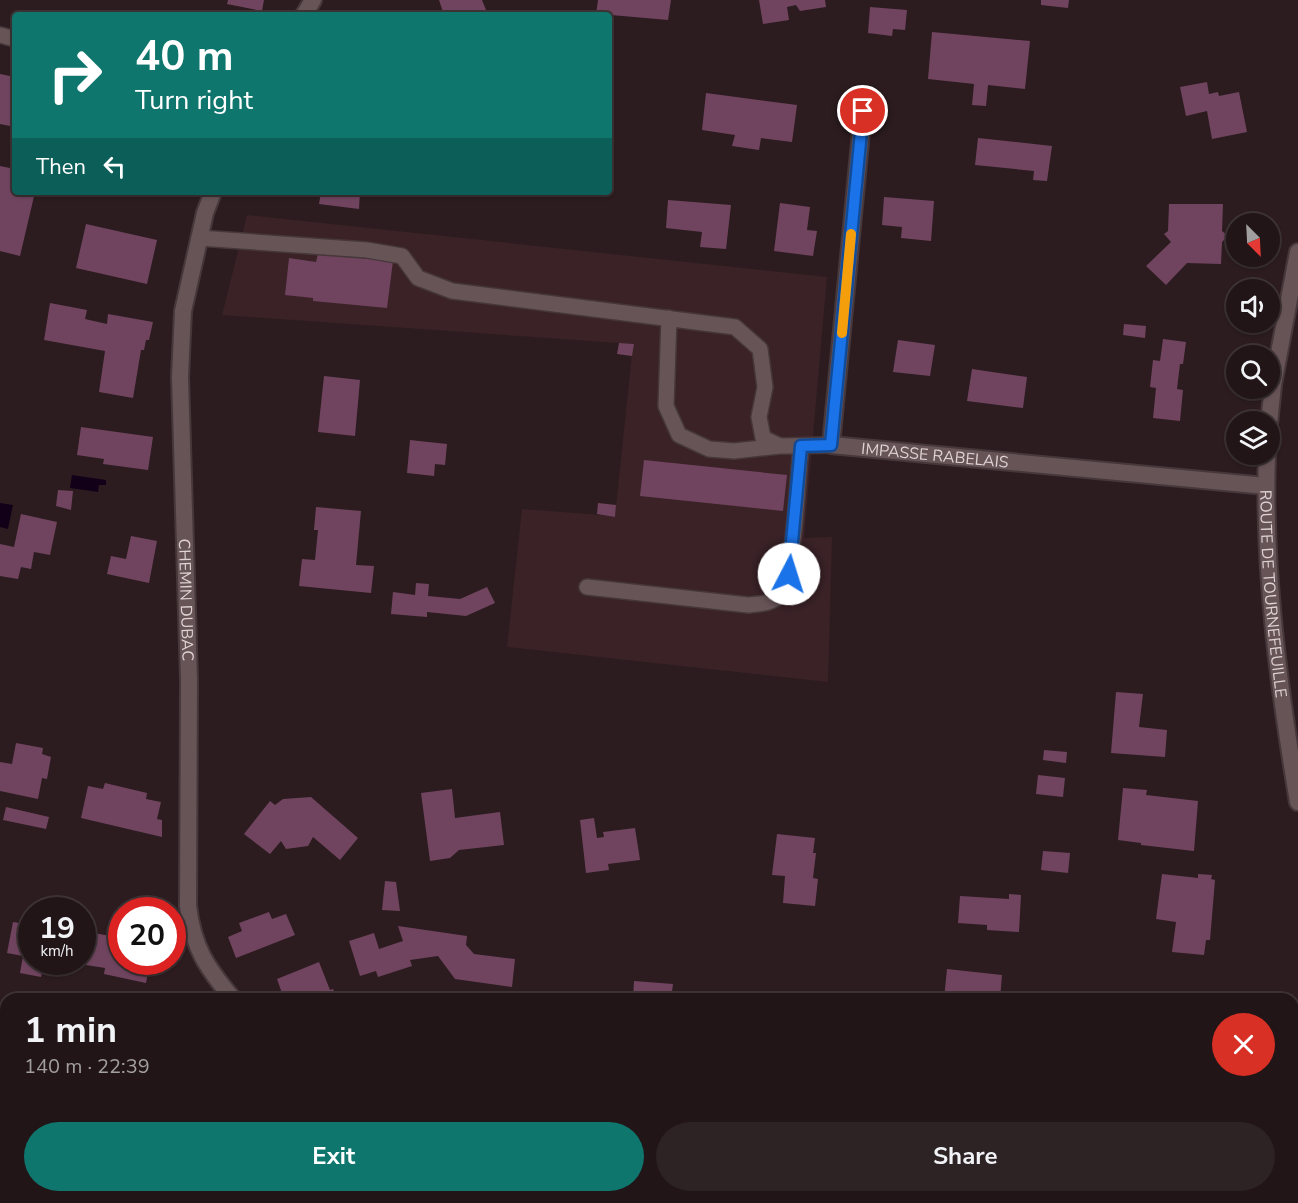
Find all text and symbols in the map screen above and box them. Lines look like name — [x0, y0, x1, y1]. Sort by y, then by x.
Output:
text: 40 m — [135, 28, 234, 85]
icon: right — [36, 36, 114, 114]
text: Turn right — [135, 82, 253, 119]
pin — [837, 85, 888, 136]
icon: arrive — [846, 94, 879, 127]
icon: left — [98, 150, 131, 183]
text: Then — [36, 152, 86, 182]
north arrow — [1226, 213, 1280, 267]
map controls — [1226, 213, 1280, 465]
button: sound — [1226, 279, 1280, 333]
button: search — [1226, 345, 1280, 399]
button: layers — [1226, 411, 1280, 465]
street label: IMPASSE RABELAIS — [860, 438, 1010, 474]
street label: ROUTE DE TOURNEFEUILLE — [1254, 490, 1292, 699]
street label: CHEMIN DUBAC — [173, 538, 198, 662]
position arrow — [757, 542, 821, 606]
speed limit sign: 20 — [108, 897, 186, 975]
text: 19 — [39, 908, 75, 949]
text: km/h — [40, 941, 74, 961]
text: 1 min — [24, 1006, 117, 1055]
button: close — [1212, 1013, 1275, 1076]
text: 140 m · 22:39 — [24, 1053, 150, 1080]
button: Exit — [24, 1122, 644, 1191]
button: Share — [656, 1122, 1275, 1191]

